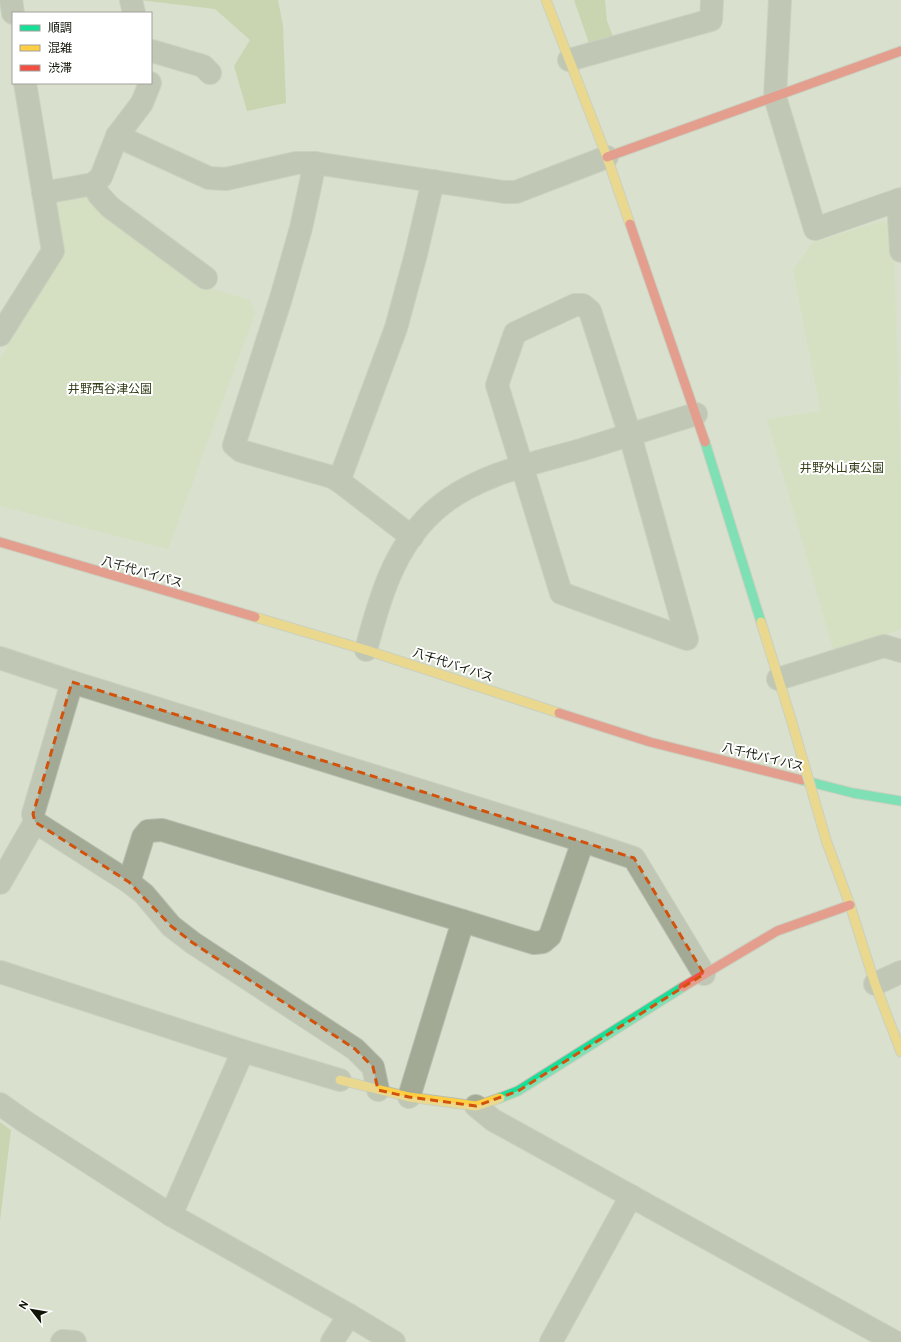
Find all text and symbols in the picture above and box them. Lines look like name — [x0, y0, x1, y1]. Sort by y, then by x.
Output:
legend — [12, 12, 152, 84]
text: 順調 — [48, 21, 72, 37]
text: 混雑 — [48, 41, 72, 57]
text: 渋滞 — [48, 61, 72, 77]
park label: 井野西谷津公園 — [68, 382, 152, 398]
park label: 井野外山東公園 — [800, 461, 884, 477]
street label: 八千代バイパス — [99, 554, 184, 592]
street label: 八千代バイパス — [410, 645, 495, 687]
street label: 八千代バイパス — [720, 740, 805, 776]
north arrow — [12, 1290, 52, 1330]
text: N — [16, 1298, 32, 1312]

